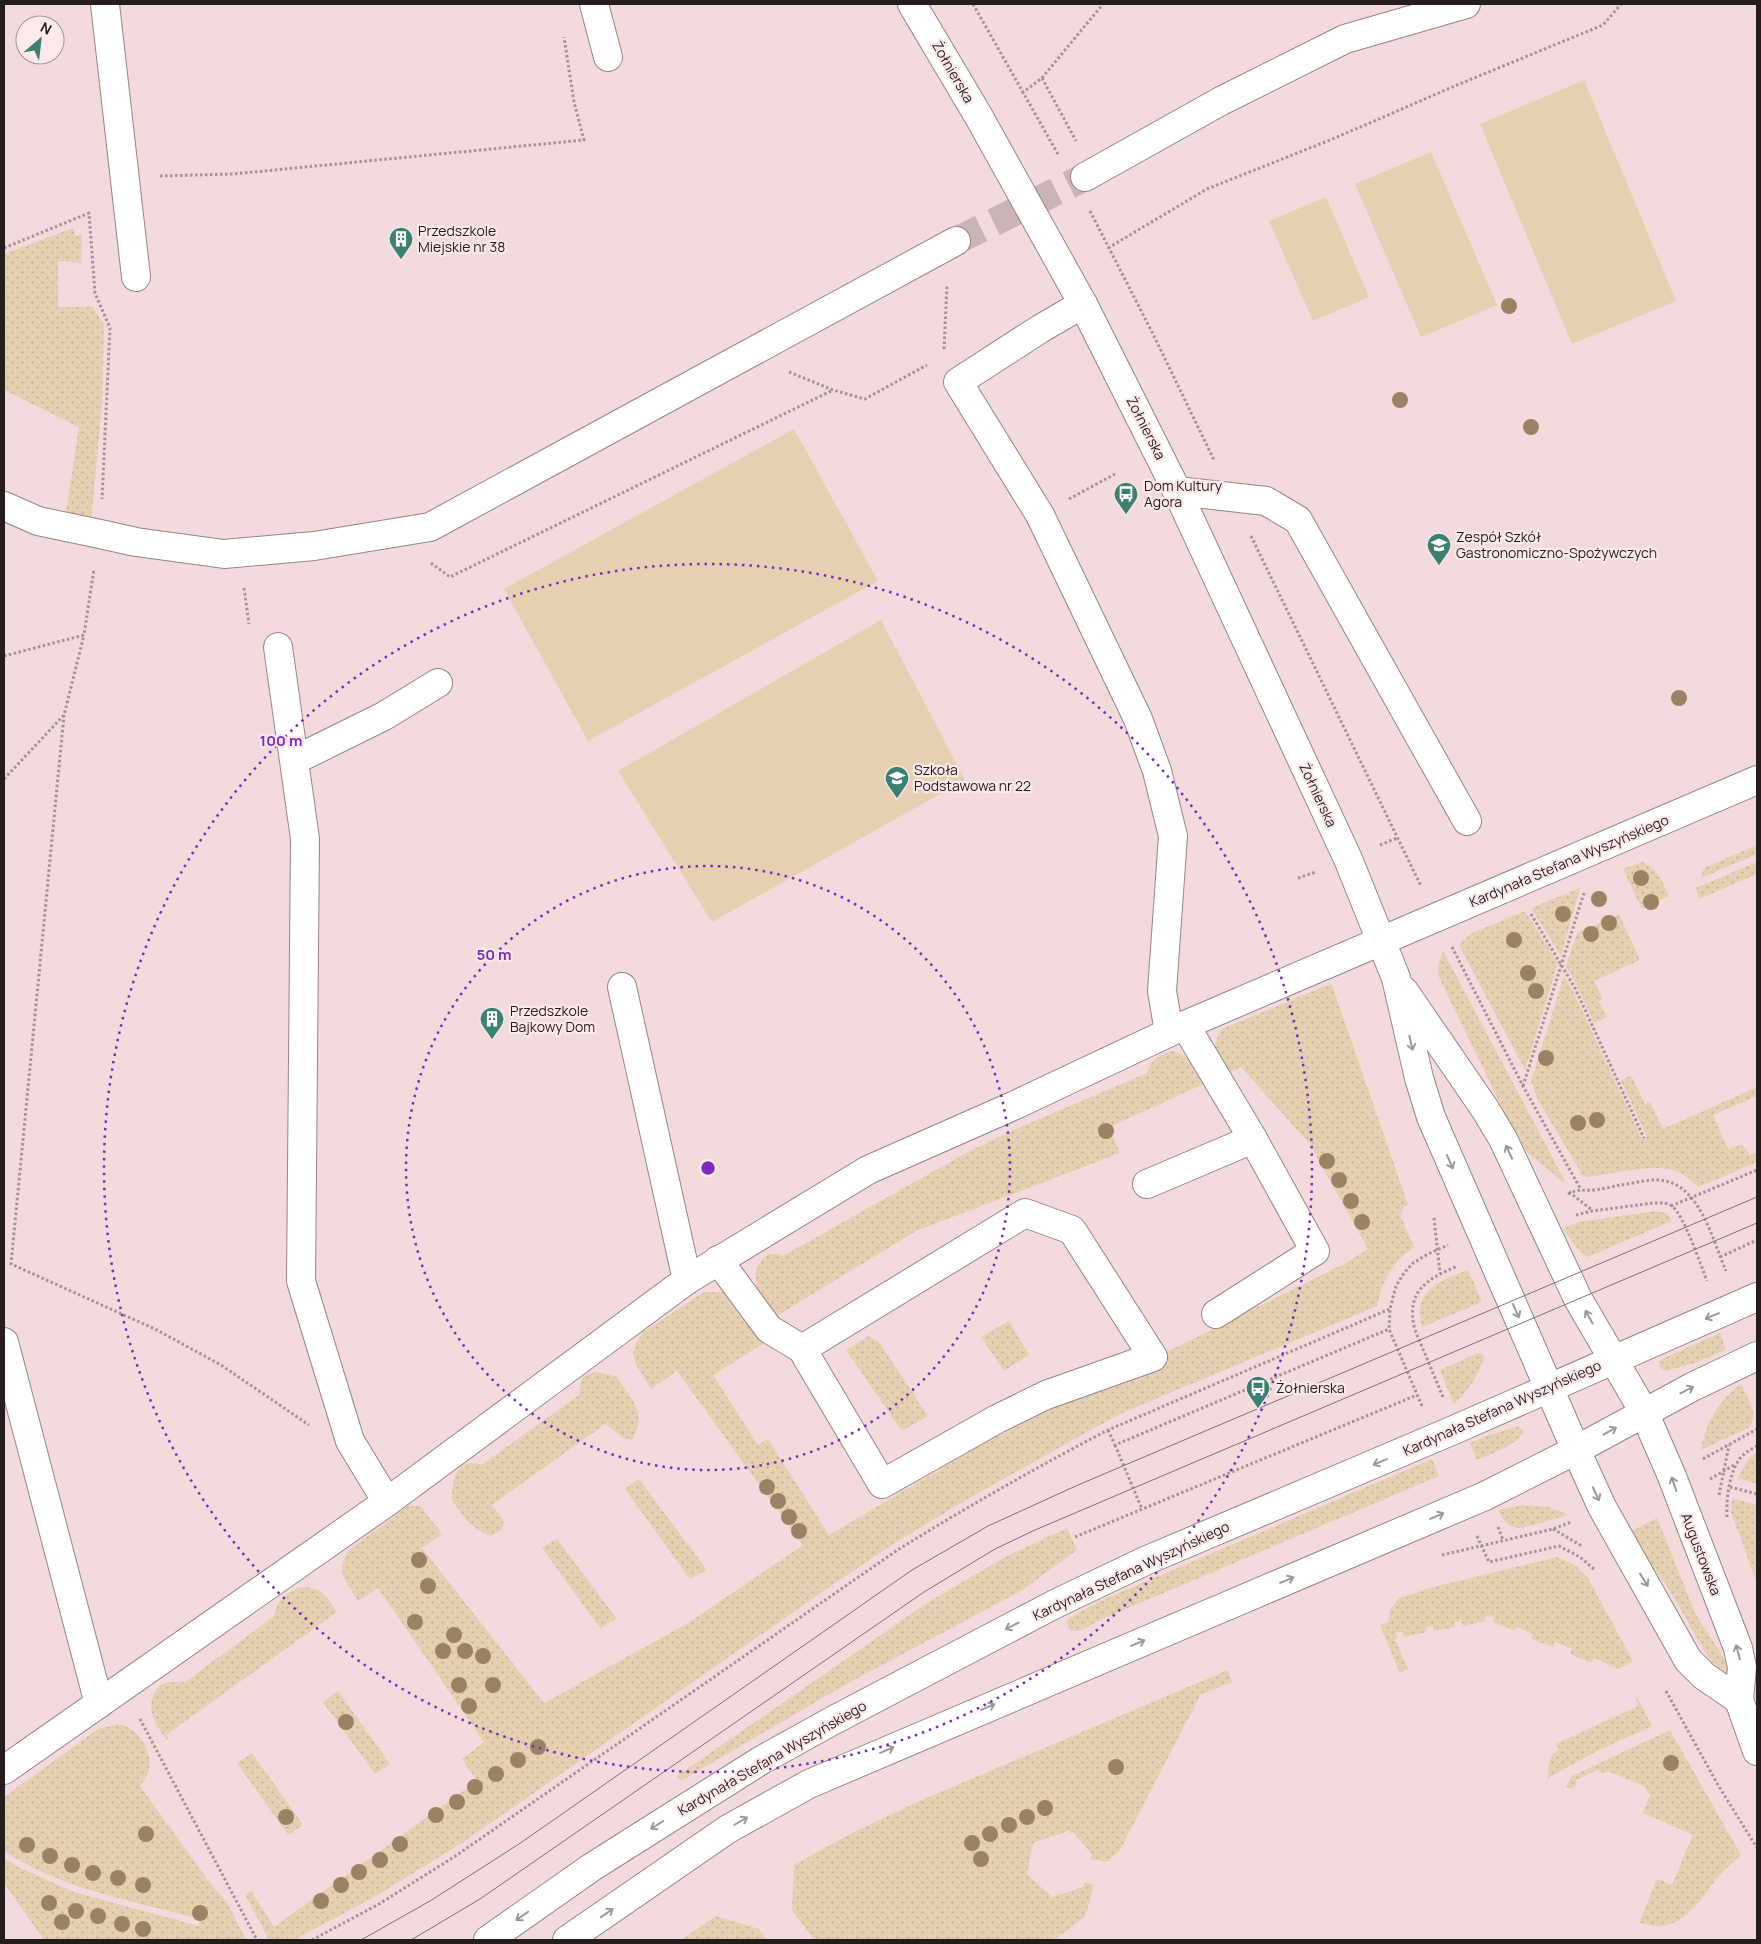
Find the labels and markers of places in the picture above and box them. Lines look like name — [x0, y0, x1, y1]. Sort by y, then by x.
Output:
place label: Przedszkole Miejskie nr 38 — [418, 221, 505, 256]
building icon: Przedszkole Miejskie nr 38 — [388, 226, 414, 260]
place label: Dom Kultury Agora — [1144, 476, 1223, 511]
bus stop icon: Dom Kultury Agora — [1113, 481, 1139, 515]
place label: Zespół Szkół Gastronomiczno-Spożywczych — [1456, 527, 1657, 562]
school or university icon: Zespół Szkół Gastronomiczno-Spożywczych — [1426, 532, 1452, 566]
place label: Szkoła Podstawowa nr 22 — [914, 760, 1031, 795]
school or university icon: Szkoła Podstawowa nr 22 — [884, 765, 910, 799]
place label: Przedszkole Bajkowy Dom — [510, 1001, 595, 1036]
building icon: Przedszkole Bajkowy Dom — [479, 1006, 505, 1040]
centre of rings — [699, 1159, 717, 1177]
bus stop icon: Żołnierska — [1245, 1375, 1271, 1409]
place label: Żołnierska — [1276, 1378, 1345, 1397]

